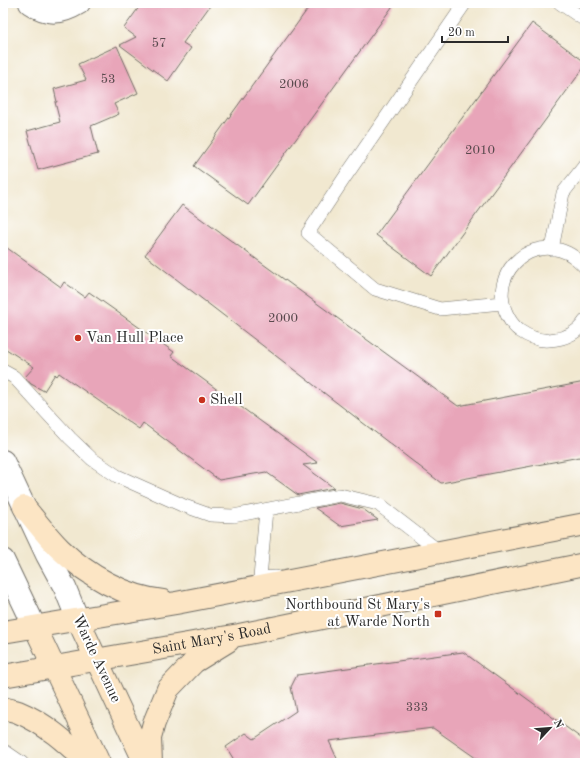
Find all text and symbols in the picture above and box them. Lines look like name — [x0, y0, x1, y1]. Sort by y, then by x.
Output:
scale bar — [442, 18, 508, 44]
text: 20 m — [448, 27, 475, 39]
house number: 57 — [151, 37, 167, 50]
house number: 53 — [100, 73, 116, 86]
house number: 2006 — [279, 78, 309, 91]
house number: 2010 — [465, 144, 495, 157]
house number: 2000 — [268, 312, 298, 325]
place label: Van Hull Place — [86, 331, 183, 346]
marker: Van Hull Place — [73, 333, 83, 343]
place label: Shell — [210, 393, 242, 408]
marker: Shell — [197, 395, 207, 405]
place label: Northbound St Mary's at Warde North — [285, 598, 430, 630]
marker: Northbound St Mary's at Warde North — [433, 609, 443, 619]
street label: Warde Avenue — [69, 613, 123, 705]
street label: Saint Mary's Road — [151, 621, 273, 657]
house number: 333 — [406, 701, 428, 714]
north arrow — [530, 708, 570, 748]
text: N — [551, 718, 565, 731]

